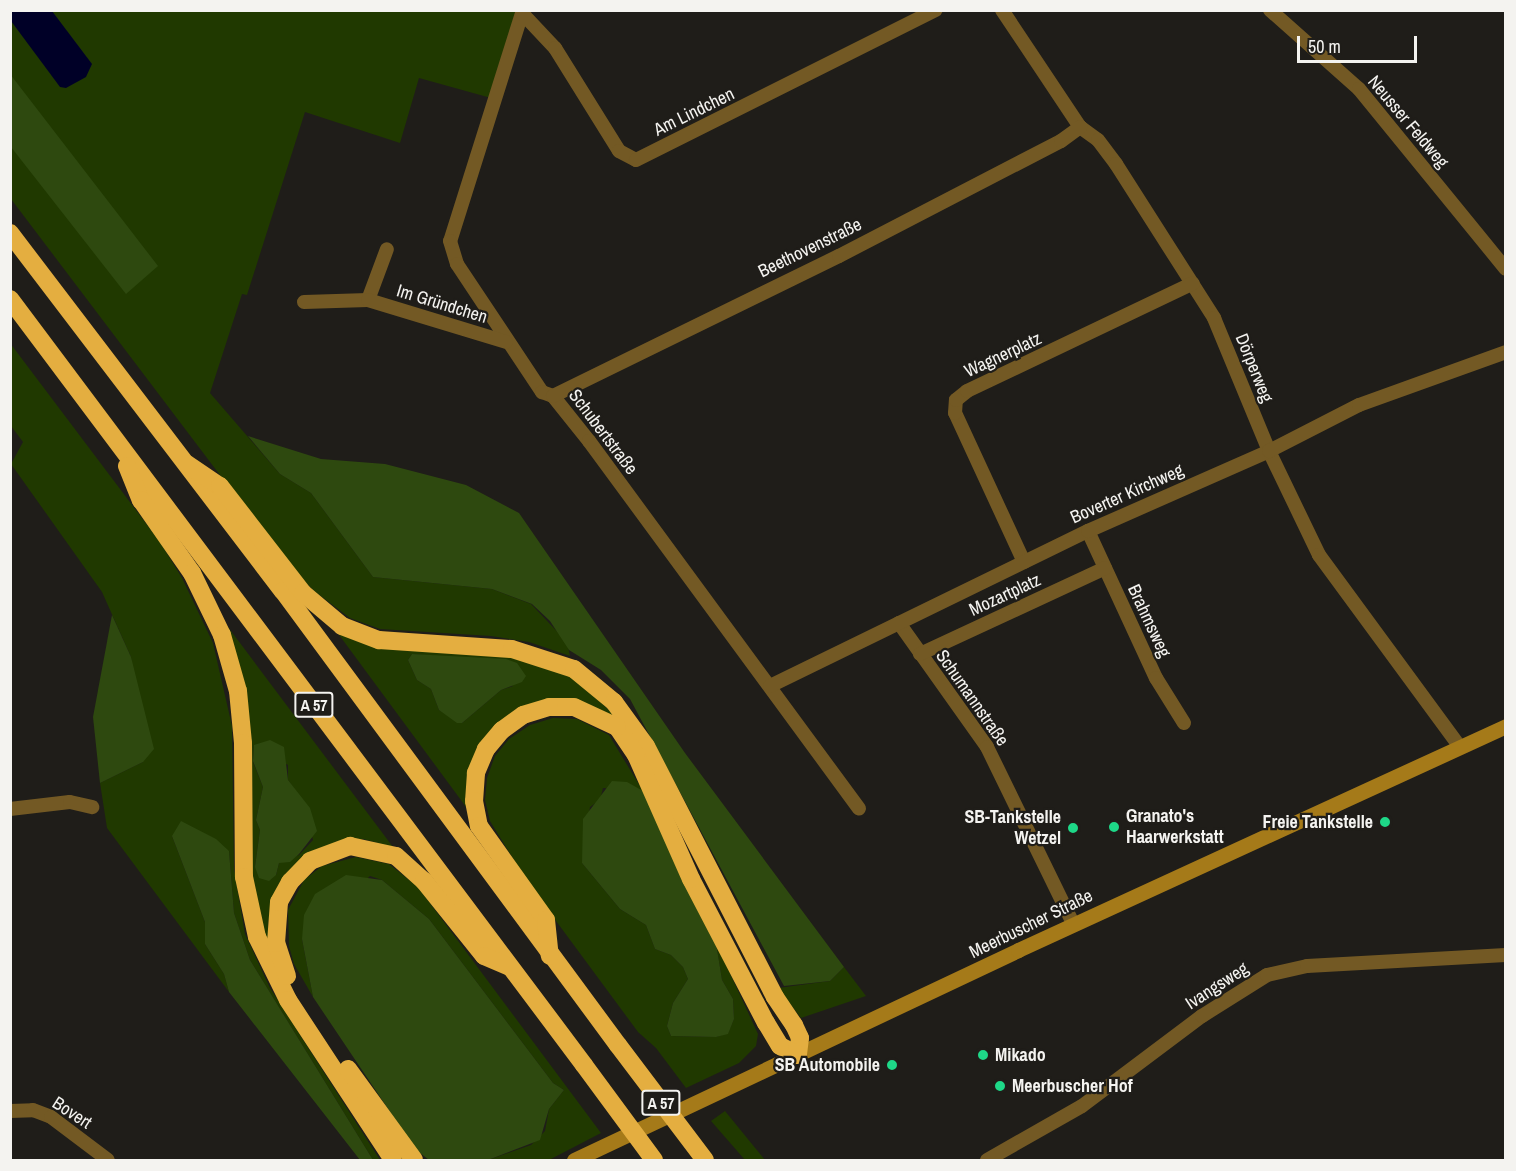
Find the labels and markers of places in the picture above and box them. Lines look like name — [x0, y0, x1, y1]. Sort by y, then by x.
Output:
place label: Granato's Haarwerkstatt — [1126, 806, 1224, 848]
place label: SB-Tankstelle Wetzel — [964, 807, 1061, 850]
place label: Freie Tankstelle — [1262, 811, 1373, 833]
marker: Freie Tankstelle — [1378, 815, 1392, 829]
marker: Granato's Haarwerkstatt — [1107, 820, 1121, 834]
marker: SB-Tankstelle Wetzel — [1066, 821, 1080, 835]
place label: Mikado — [995, 1044, 1046, 1066]
marker: Mikado — [976, 1048, 990, 1062]
place label: SB Automobile — [774, 1054, 880, 1076]
marker: SB Automobile — [885, 1058, 899, 1072]
place label: Meerbuscher Hof — [1012, 1075, 1133, 1097]
marker: Meerbuscher Hof — [993, 1079, 1007, 1093]

